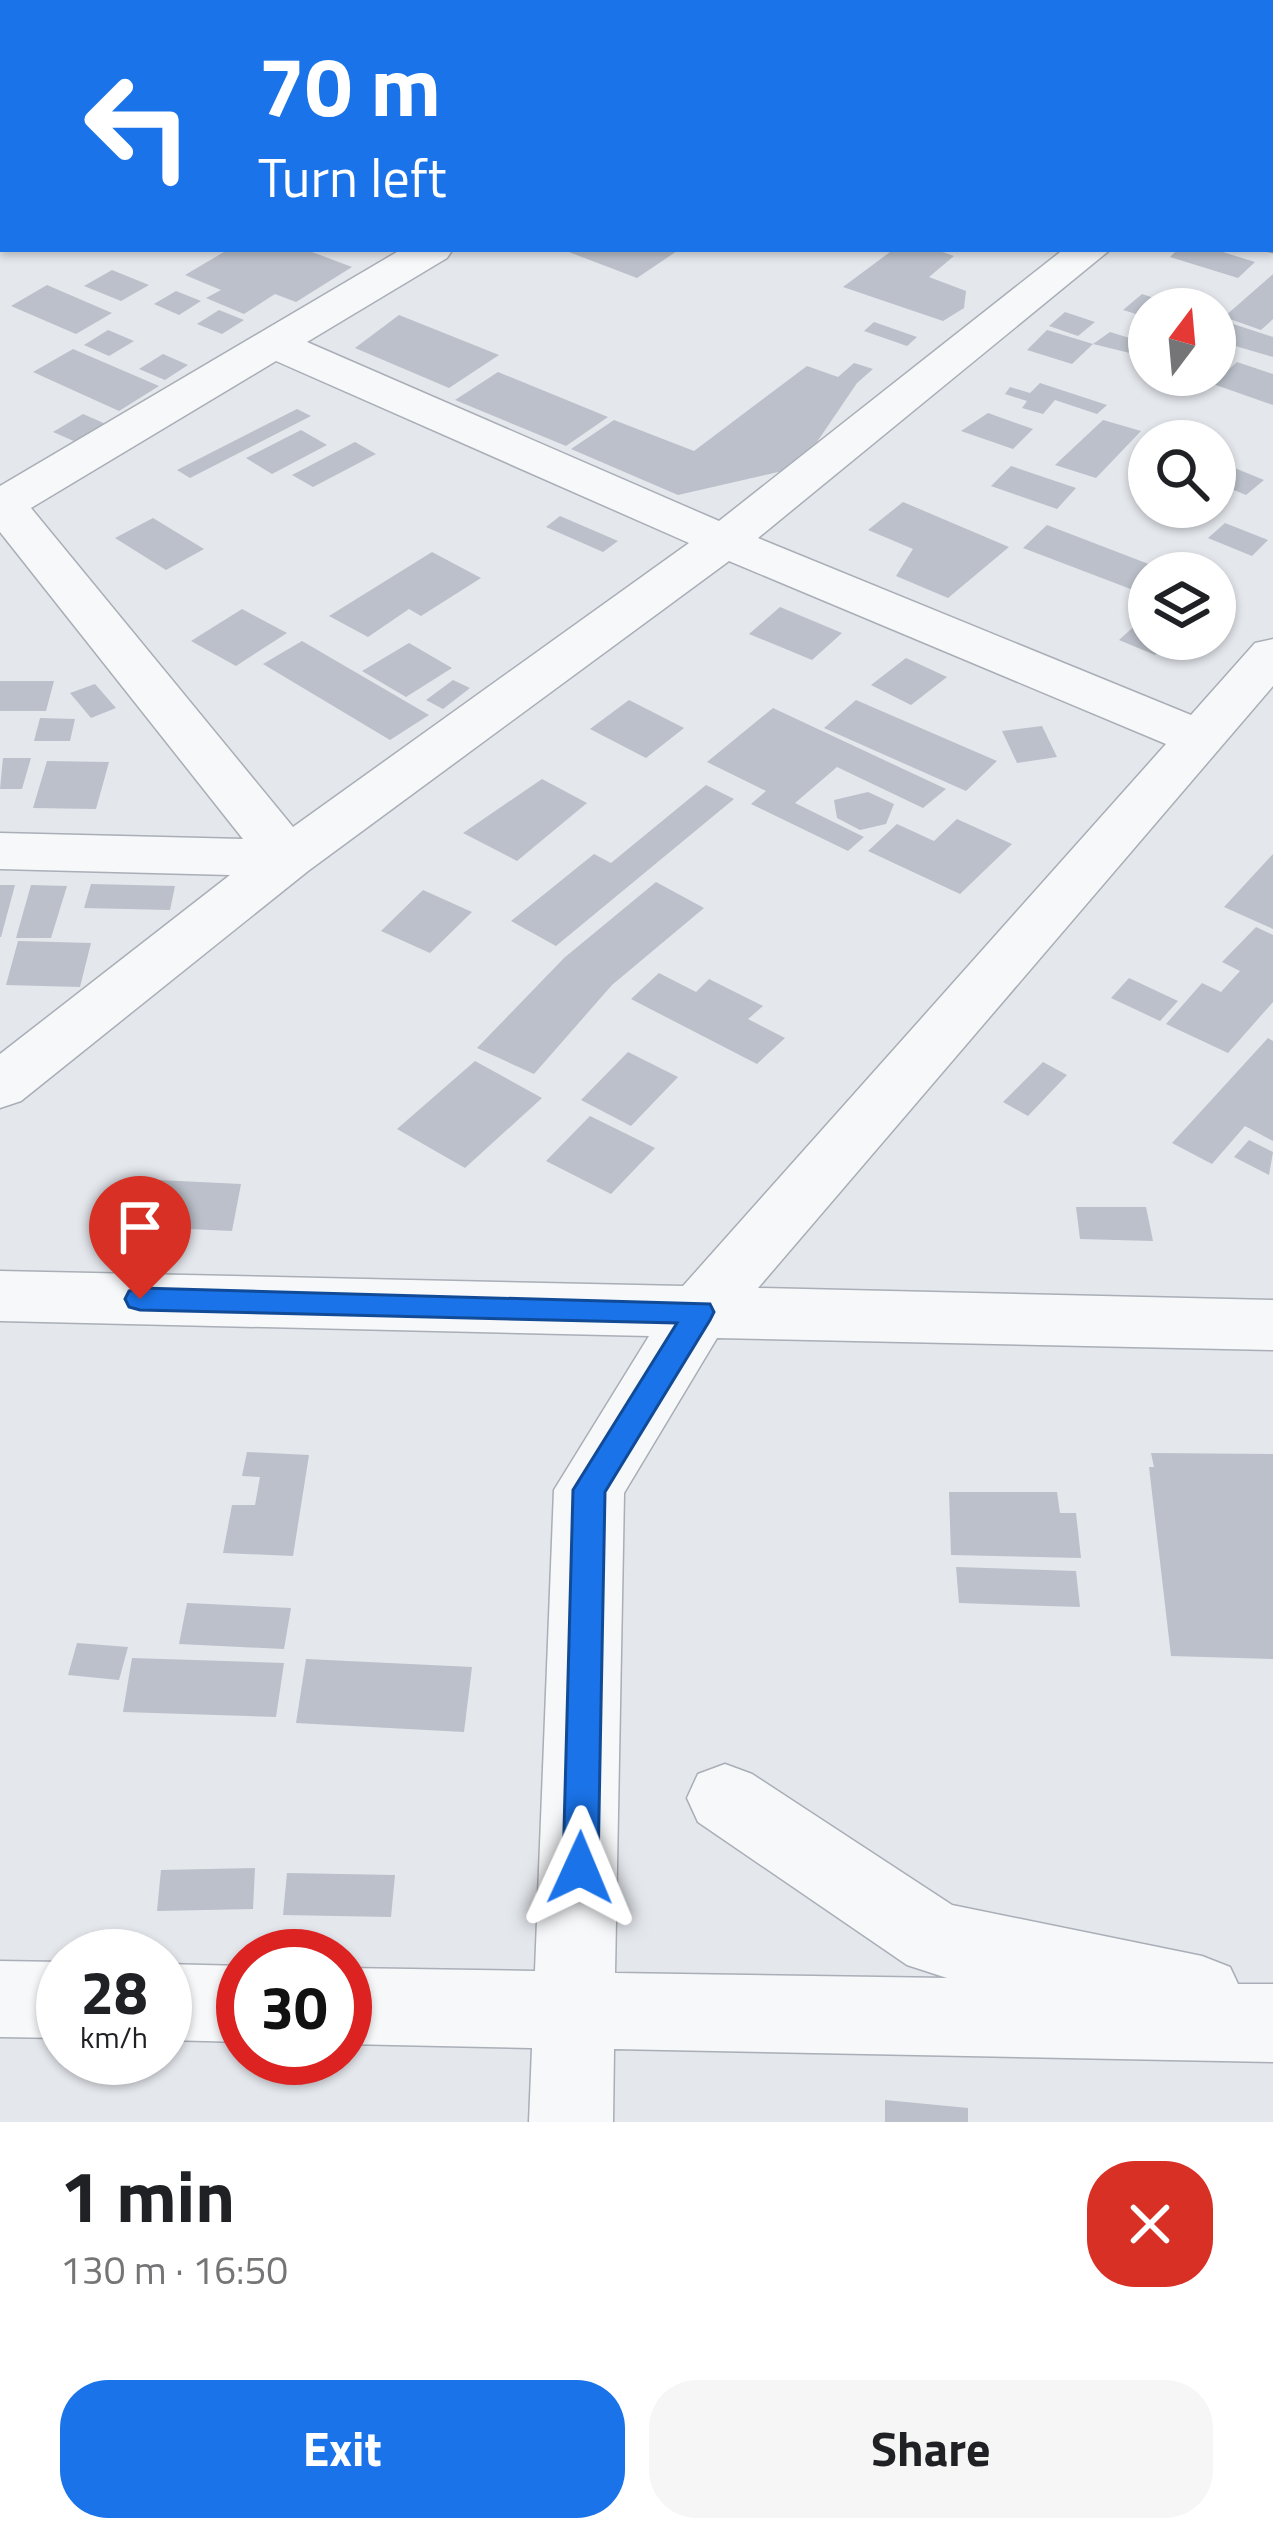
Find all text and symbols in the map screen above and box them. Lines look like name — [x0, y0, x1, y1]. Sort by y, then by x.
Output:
text: 70 m — [258, 21, 441, 149]
icon: left — [60, 48, 216, 204]
text: Turn left — [258, 136, 447, 218]
north arrow — [1128, 288, 1236, 396]
map controls — [1128, 288, 1236, 660]
button: search — [1128, 420, 1236, 528]
button: layers — [1128, 552, 1236, 660]
pin — [89, 1176, 191, 1299]
icon: arrive — [107, 1194, 173, 1260]
position arrow — [517, 1805, 643, 1931]
speed limit sign: 30 — [216, 1929, 372, 2085]
text: 28 — [80, 1946, 148, 2037]
text: km/h — [80, 2014, 148, 2060]
text: 1 min — [60, 2140, 235, 2250]
button: close — [1087, 2161, 1213, 2287]
text: 130 m · 16:50 — [60, 2240, 288, 2299]
button: Exit — [60, 2380, 625, 2518]
button: Share — [649, 2380, 1213, 2518]

